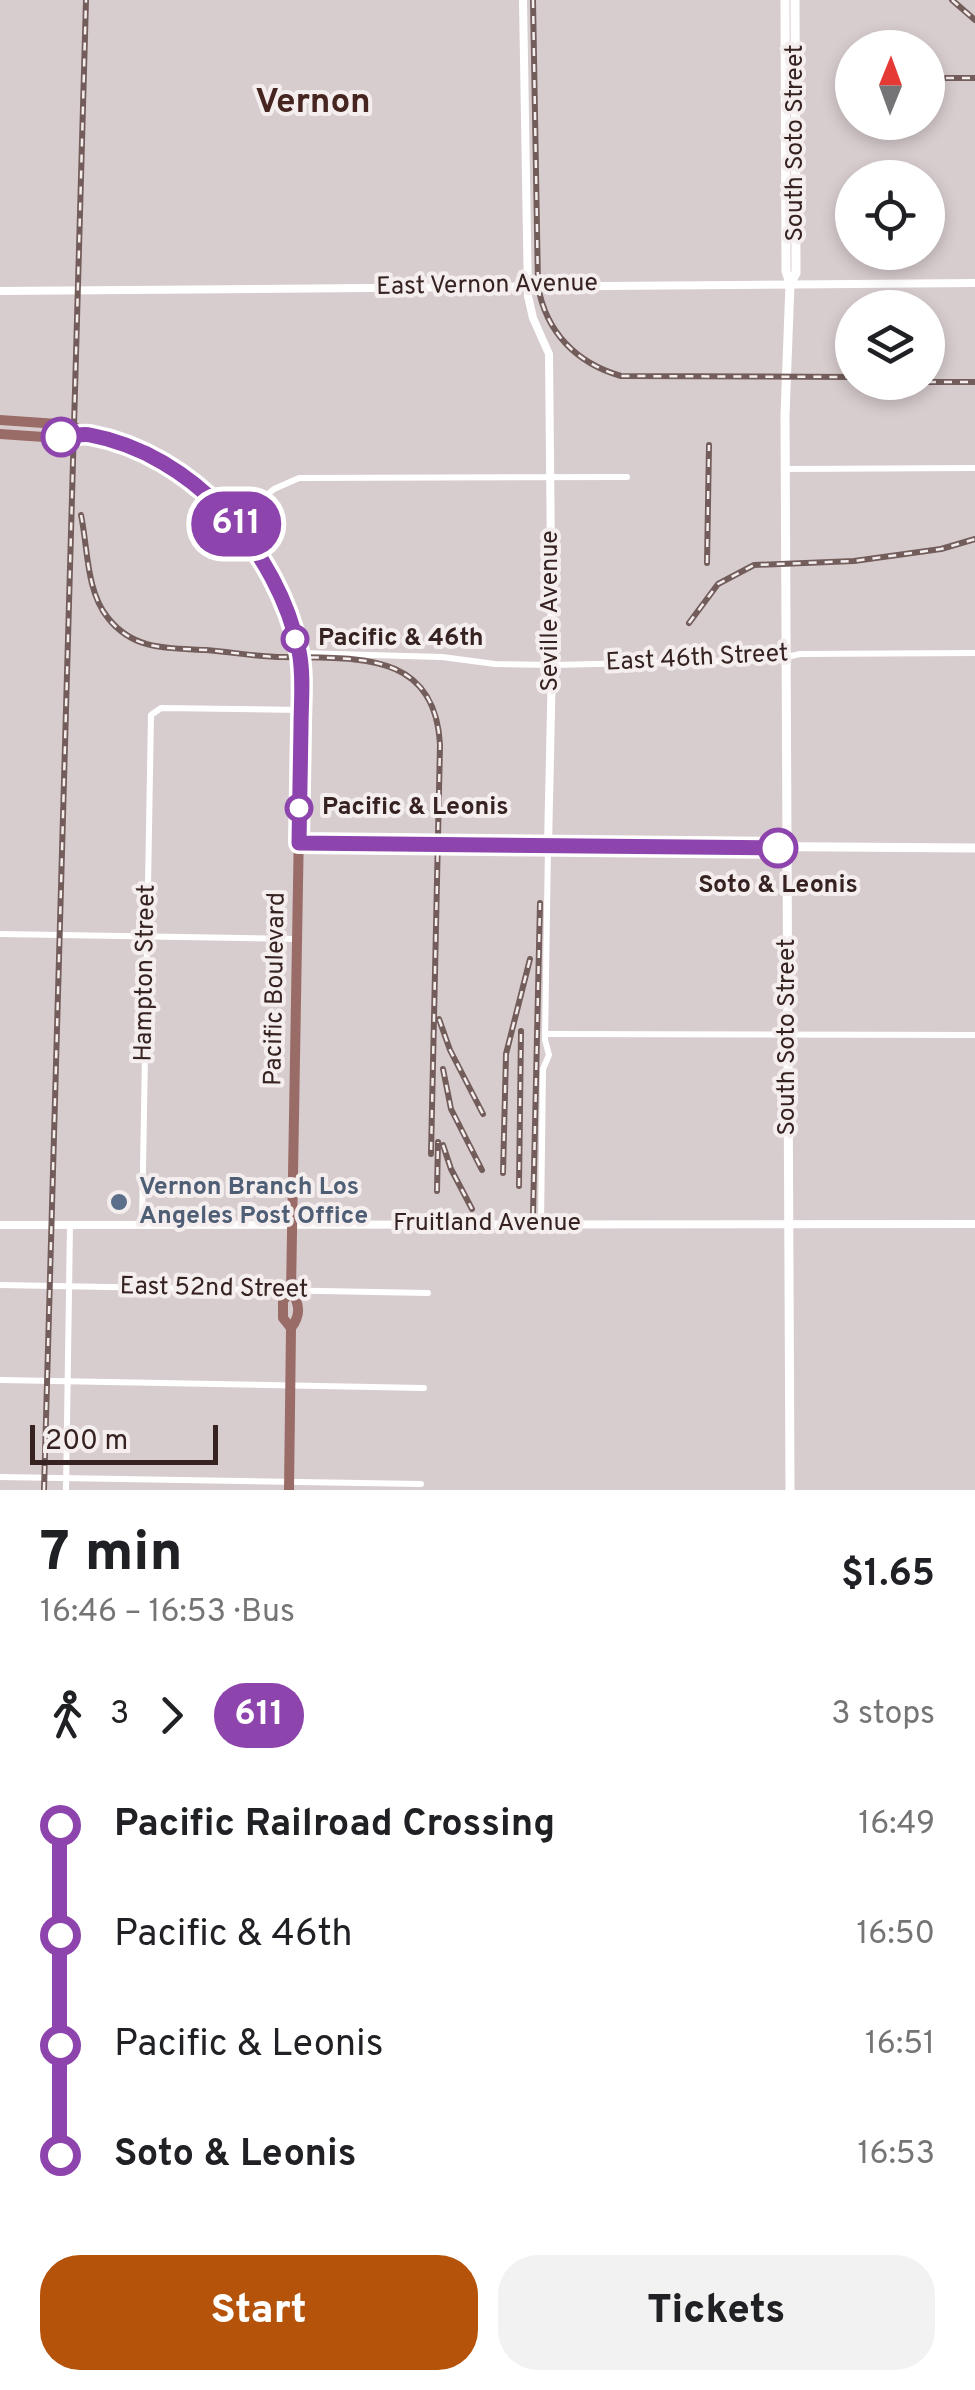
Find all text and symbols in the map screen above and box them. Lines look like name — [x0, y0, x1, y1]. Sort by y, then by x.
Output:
north arrow — [835, 30, 945, 140]
map controls — [835, 30, 945, 400]
street label: South Soto Street — [780, 44, 812, 242]
district label: Vernon — [255, 81, 371, 125]
button: locate — [835, 160, 945, 270]
street label: East Vernon Avenue — [376, 268, 598, 304]
button: layers — [835, 290, 945, 400]
unlabelled marker — [42, 418, 80, 456]
line badge: 611 — [178, 492, 294, 556]
text: 611 — [211, 502, 261, 546]
street label: Seville Avenue — [535, 530, 567, 692]
place label: Pacific & 46th — [318, 623, 484, 655]
marker: Pacific & 46th — [282, 626, 308, 652]
street label: East 46th Street — [605, 638, 789, 680]
place label: Pacific & Leonis — [322, 792, 509, 824]
marker: Pacific & Leonis — [286, 795, 312, 821]
marker: Soto & Leonis — [759, 829, 797, 867]
place label: Soto & Leonis — [698, 870, 858, 902]
street label: Hampton Street — [128, 884, 164, 1062]
street label: Pacific Boulevard — [258, 892, 294, 1086]
street label: South Soto Street — [772, 938, 804, 1136]
place label: Vernon Branch Los Angeles Post Office — [139, 1172, 368, 1233]
marker: Vernon Branch Los Angeles Post Office — [108, 1191, 130, 1213]
street label: Fruitland Avenue — [393, 1208, 581, 1240]
street label: East 52nd Street — [119, 1271, 309, 1307]
scale bar — [30, 1420, 218, 1464]
text: 200 m — [45, 1424, 128, 1460]
text: 7 min — [40, 1520, 183, 1590]
text: $1.65 — [841, 1551, 935, 1600]
text: 16:46 – 16:53 · Bus — [40, 1593, 295, 1633]
icon: walk — [40, 1688, 95, 1743]
icon: forward — [144, 1688, 199, 1743]
text: 611 — [234, 1693, 284, 1737]
text: 3 — [110, 1695, 129, 1735]
text: 3 stops — [831, 1695, 935, 1735]
text: Pacific Railroad Crossing — [114, 1801, 555, 1850]
text: 16:49 — [858, 1805, 935, 1845]
text: Pacific & 46th — [114, 1911, 353, 1960]
text: 16:50 — [856, 1915, 935, 1955]
text: Pacific & Leonis — [114, 2021, 384, 2070]
text: 16:51 — [865, 2025, 935, 2065]
text: Soto & Leonis — [114, 2131, 357, 2180]
text: 16:53 — [858, 2135, 935, 2175]
button: Start — [40, 2255, 478, 2370]
button: Tickets — [498, 2255, 935, 2370]

